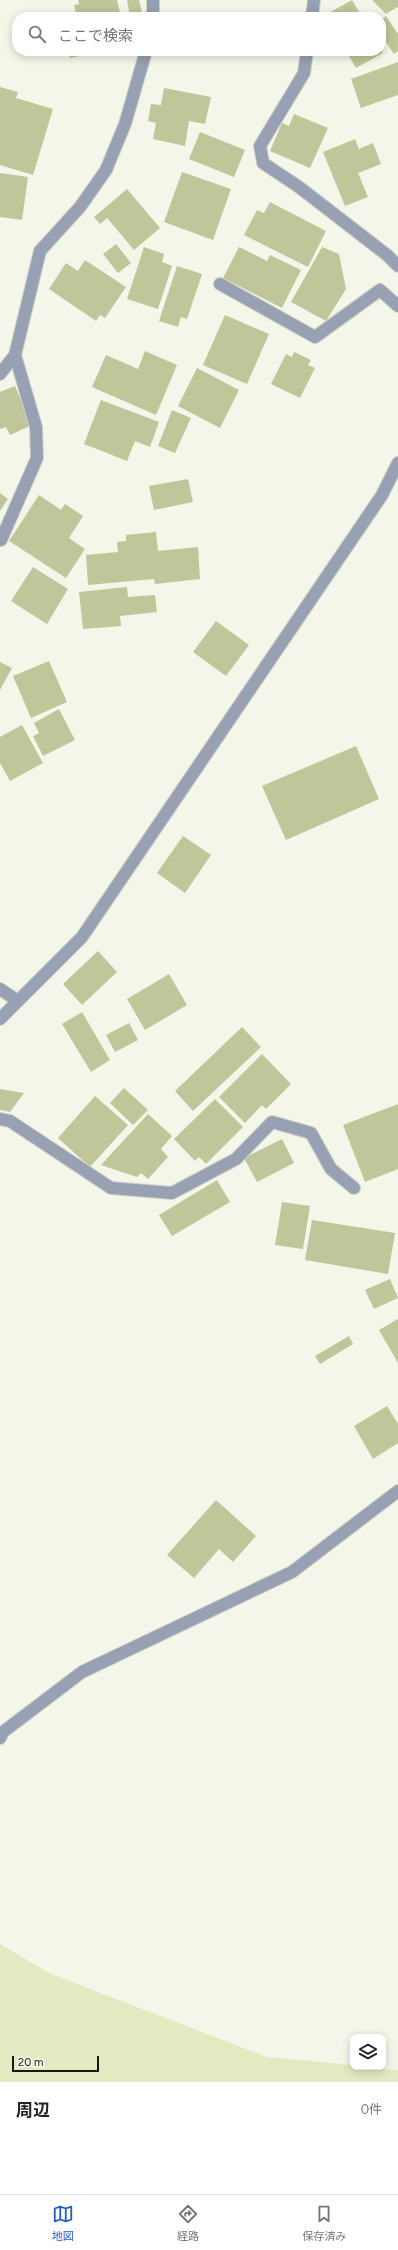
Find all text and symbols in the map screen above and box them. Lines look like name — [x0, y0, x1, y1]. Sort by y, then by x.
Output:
search box — [12, 12, 386, 56]
icon: search — [26, 23, 48, 45]
text: ここで検索 — [58, 27, 133, 45]
map controls — [350, 2034, 386, 2070]
button: layers — [350, 2034, 386, 2070]
scale bar — [12, 2054, 99, 2073]
text: 20 m — [18, 2056, 43, 2069]
text: 周辺 — [16, 2100, 50, 2120]
text: 0件 — [361, 2102, 382, 2117]
tab: 地図 — [52, 2203, 74, 2243]
tab: 経路 — [177, 2203, 199, 2243]
tab: 保存済み — [302, 2203, 346, 2243]

